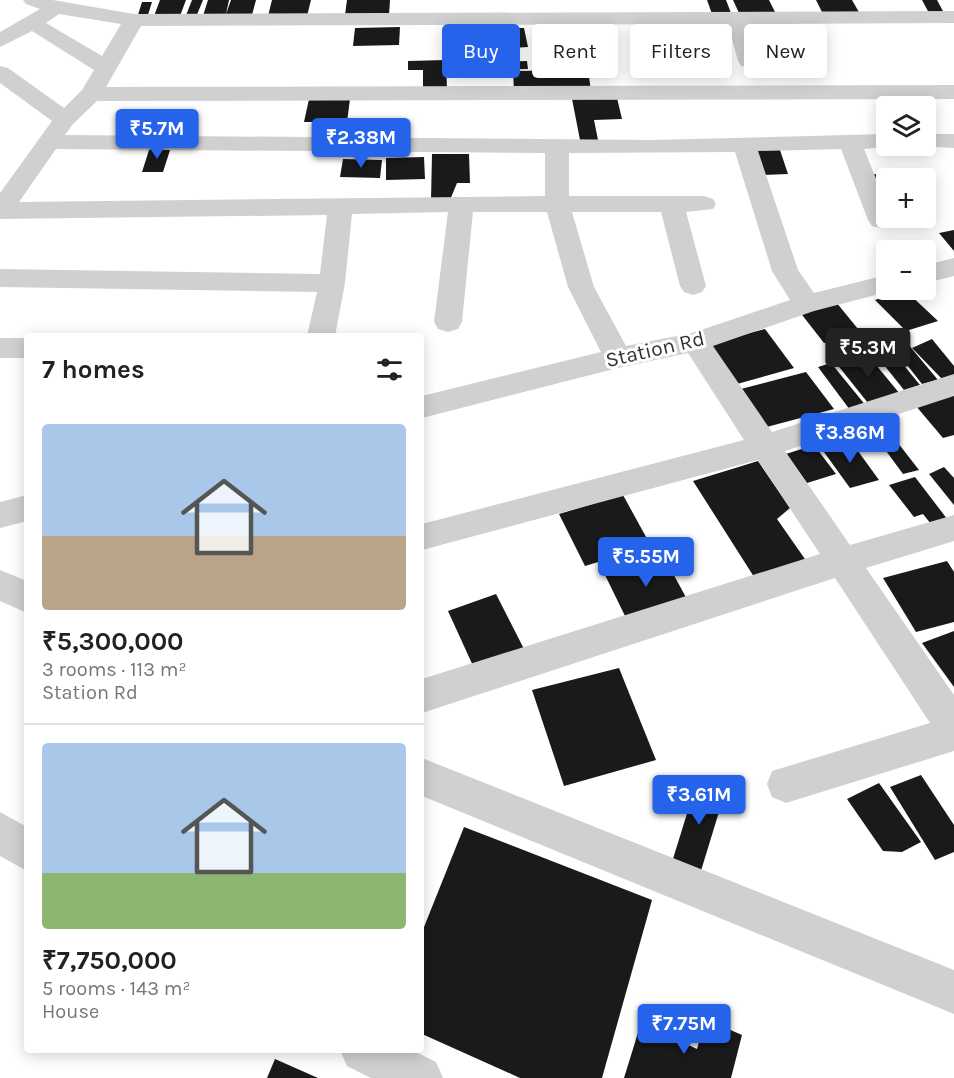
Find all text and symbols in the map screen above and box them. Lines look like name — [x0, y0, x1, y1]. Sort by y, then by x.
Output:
chip: Buy — [442, 24, 520, 78]
chip: Rent — [532, 24, 618, 78]
chip: Filters — [630, 24, 732, 78]
chip: New — [744, 24, 827, 78]
map controls — [876, 96, 936, 300]
button: layers — [876, 96, 936, 156]
pin: ₹5.7M — [115, 109, 199, 160]
text: ₹5.7M — [130, 117, 184, 140]
pin: ₹2.38M — [312, 118, 410, 169]
text: ₹2.38M — [326, 126, 396, 149]
button: + — [876, 168, 936, 228]
button: − — [876, 240, 936, 300]
street label: Station Rd — [603, 326, 707, 372]
pin: ₹5.3M — [826, 328, 910, 379]
text: ₹5.3M — [839, 336, 897, 359]
icon: filters — [373, 353, 406, 386]
text: 7 homes — [42, 354, 145, 385]
pin: ₹3.86M — [801, 413, 899, 464]
text: ₹3.86M — [815, 421, 885, 444]
icon: home — [170, 463, 278, 571]
pin: ₹5.55M — [597, 537, 695, 588]
text: ₹5.55M — [612, 545, 680, 568]
text: ₹5,300,000 — [42, 626, 184, 657]
text: 3 rooms · 113 m² — [42, 658, 186, 681]
text: Station Rd — [42, 681, 138, 704]
pin: ₹3.61M — [650, 775, 748, 826]
icon: home — [170, 782, 278, 890]
text: ₹3.61M — [667, 783, 731, 806]
text: ₹7,750,000 — [42, 945, 177, 976]
text: 5 rooms · 143 m² — [42, 977, 191, 1000]
text: House — [42, 1000, 99, 1023]
pin: ₹7.75M — [635, 1004, 733, 1055]
text: ₹7.75M — [652, 1012, 716, 1035]

